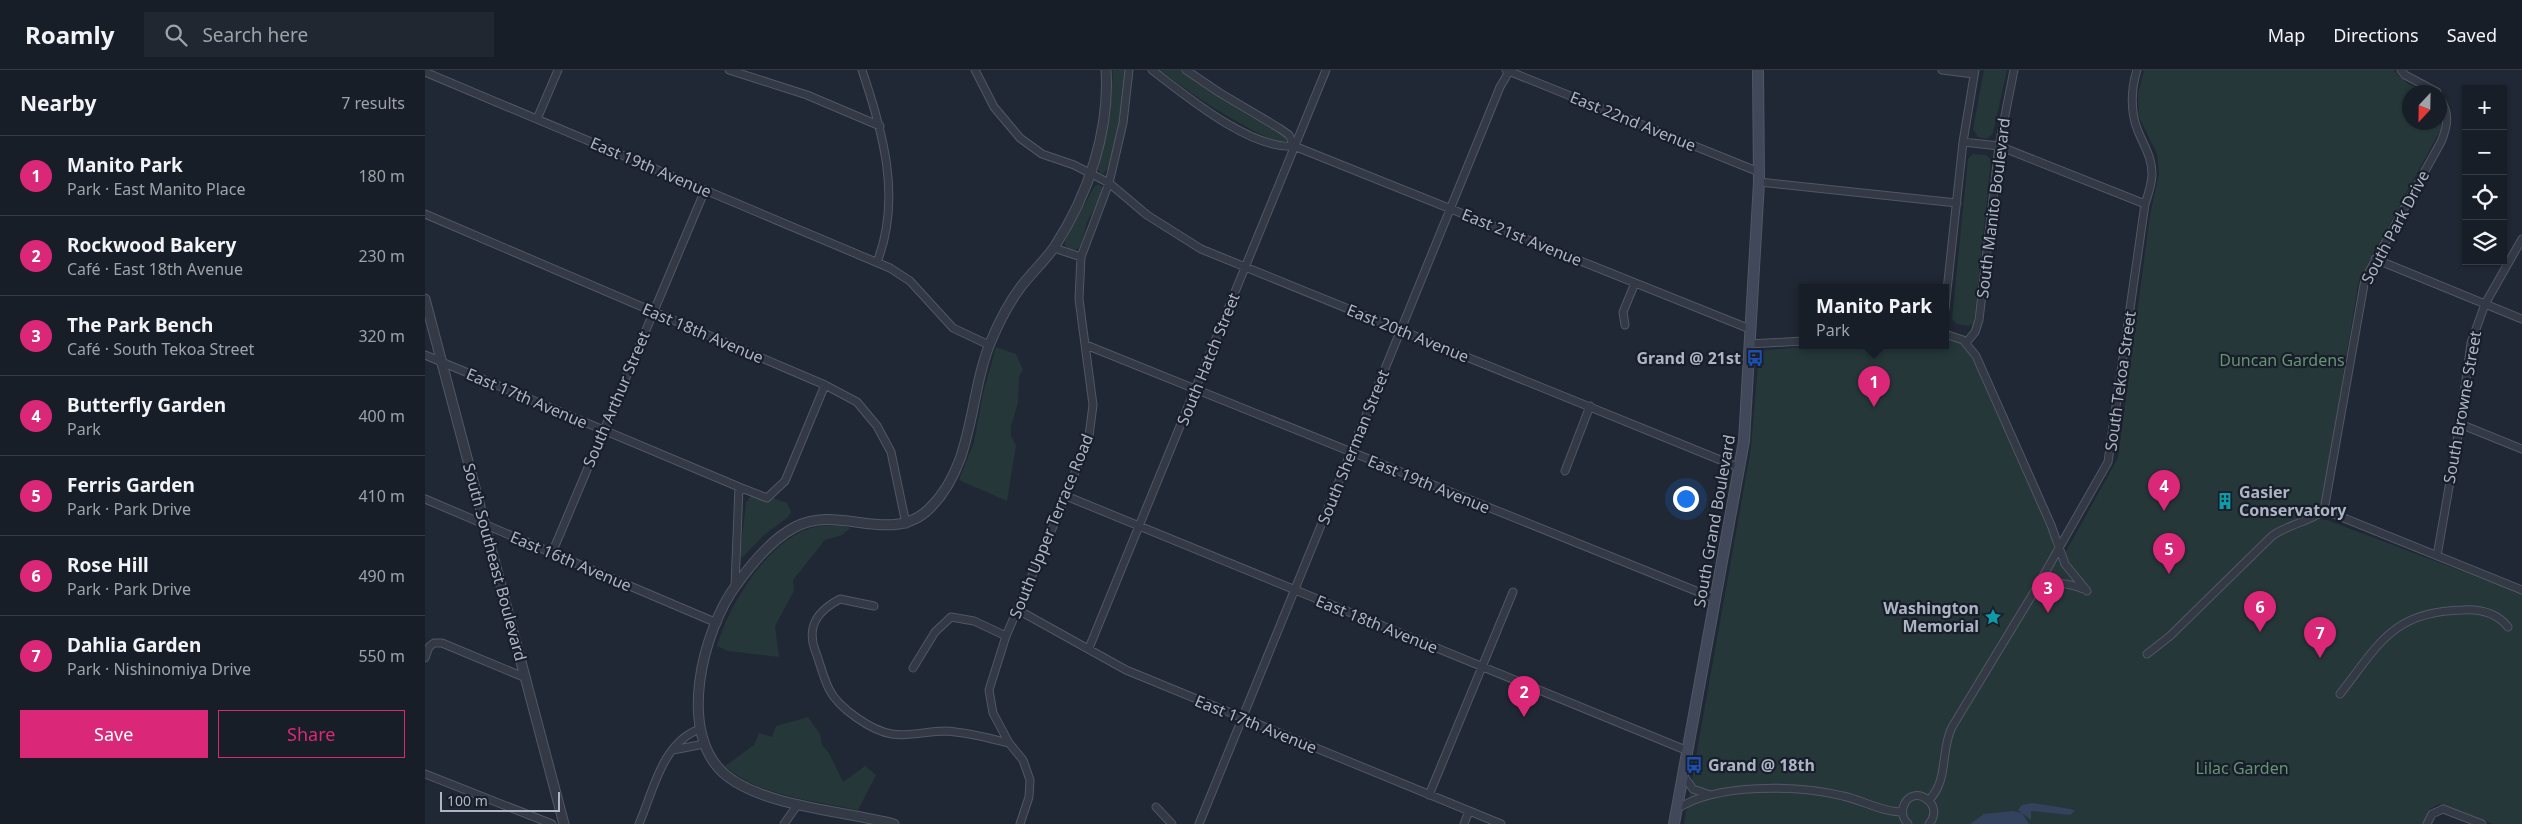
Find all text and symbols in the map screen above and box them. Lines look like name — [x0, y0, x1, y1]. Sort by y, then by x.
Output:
search box — [144, 12, 494, 57]
text: Roamly — [25, 18, 114, 51]
icon: search — [162, 21, 190, 49]
text: Search here — [202, 22, 308, 48]
text: Map — [2268, 23, 2305, 47]
text: Directions — [2333, 23, 2419, 47]
text: Saved — [2447, 23, 2497, 47]
north arrow — [2402, 85, 2447, 130]
map controls — [2462, 85, 2507, 265]
button: + — [2462, 85, 2507, 130]
street label: East 22nd Avenue — [1567, 86, 1699, 156]
text: Nearby — [20, 89, 96, 117]
text: 7 results — [341, 92, 405, 114]
street label: South Manito Boulevard — [1971, 117, 2015, 299]
button: − — [2462, 130, 2507, 175]
street label: East 19th Avenue — [587, 132, 715, 202]
text: Manito Park — [67, 152, 183, 178]
text: 1 — [31, 165, 41, 187]
text: 180 m — [358, 165, 405, 187]
street label: South Park Drive — [2356, 166, 2434, 288]
button: locate — [2462, 175, 2507, 220]
text: Park · East Manito Place — [67, 178, 246, 200]
street label: East 21st Avenue — [1459, 203, 1585, 271]
button: layers — [2462, 220, 2507, 265]
text: Rockwood Bakery — [67, 232, 236, 258]
text: 2 — [31, 245, 41, 267]
text: 230 m — [358, 245, 405, 267]
text: Café · East 18th Avenue — [67, 258, 243, 280]
popup — [1799, 284, 1949, 349]
street label: South Hatch Street — [1171, 289, 1245, 429]
text: Manito Park — [1816, 293, 1932, 319]
street label: East 18th Avenue — [639, 298, 767, 368]
street label: East 20th Avenue — [1344, 298, 1472, 368]
street label: South Tekoa Street — [2099, 309, 2141, 452]
text: The Park Bench — [67, 312, 213, 338]
text: Park — [1816, 319, 1850, 341]
text: 3 — [31, 325, 41, 347]
text: 320 m — [358, 325, 405, 347]
street label: South Arthur Street — [577, 327, 655, 471]
street label: South Browne Street — [2438, 329, 2486, 485]
text: Café · South Tekoa Street — [67, 338, 254, 360]
place label: Grand @ 21st — [1637, 347, 1741, 369]
bus stop icon: Grand @ 21st — [1745, 348, 1765, 368]
park label: Duncan Gardens — [2219, 349, 2345, 371]
street label: East 17th Avenue — [463, 363, 591, 433]
street label: South Sherman Street — [1312, 366, 1394, 528]
pin: 1 — [1858, 366, 1890, 407]
text: Butterfly Garden — [67, 392, 226, 418]
text: 4 — [31, 405, 41, 427]
text: 400 m — [358, 405, 405, 427]
text: Park — [67, 418, 101, 440]
street label: South Upper Terrace Road — [1004, 430, 1098, 622]
street label: South Grand Boulevard — [1688, 433, 1740, 609]
street label: East 19th Avenue — [1365, 449, 1493, 519]
street label: South Southeast Boulevard — [458, 461, 532, 663]
pin: 4 — [2148, 470, 2180, 511]
text: Ferris Garden — [67, 472, 195, 498]
place label: Gasier Conservatory — [2239, 481, 2347, 521]
text: 5 — [31, 485, 41, 507]
text: 410 m — [358, 485, 405, 507]
your location — [1673, 486, 1699, 512]
building icon: Gasier Conservatory — [2215, 491, 2235, 511]
text: Park · Park Drive — [67, 498, 191, 520]
street label: East 16th Avenue — [507, 526, 635, 596]
pin: 5 — [2153, 533, 2185, 574]
text: Rose Hill — [67, 552, 149, 578]
text: 6 — [31, 565, 41, 587]
text: 490 m — [358, 565, 405, 587]
pin: 3 — [2032, 572, 2064, 613]
text: Park · Park Drive — [67, 578, 191, 600]
street label: East 18th Avenue — [1313, 589, 1441, 659]
pin: 6 — [2244, 591, 2276, 632]
place label: Washington Memorial — [1883, 597, 1979, 637]
place icon: Washington Memorial — [1983, 607, 2003, 627]
pin: 7 — [2304, 617, 2336, 658]
text: Dahlia Garden — [67, 632, 201, 658]
text: 7 — [31, 645, 41, 667]
text: 550 m — [358, 645, 405, 667]
text: Park · Nishinomiya Drive — [67, 658, 251, 680]
pin: 2 — [1508, 676, 1540, 717]
street label: East 17th Avenue — [1192, 689, 1320, 759]
button: Save — [20, 710, 208, 758]
button: Share — [218, 710, 405, 758]
place label: Grand @ 18th — [1708, 754, 1815, 776]
bus stop icon: Grand @ 18th — [1684, 755, 1704, 775]
park label: Lilac Garden — [2195, 757, 2289, 779]
scale bar — [440, 789, 560, 812]
text: 100 m — [447, 791, 488, 810]

